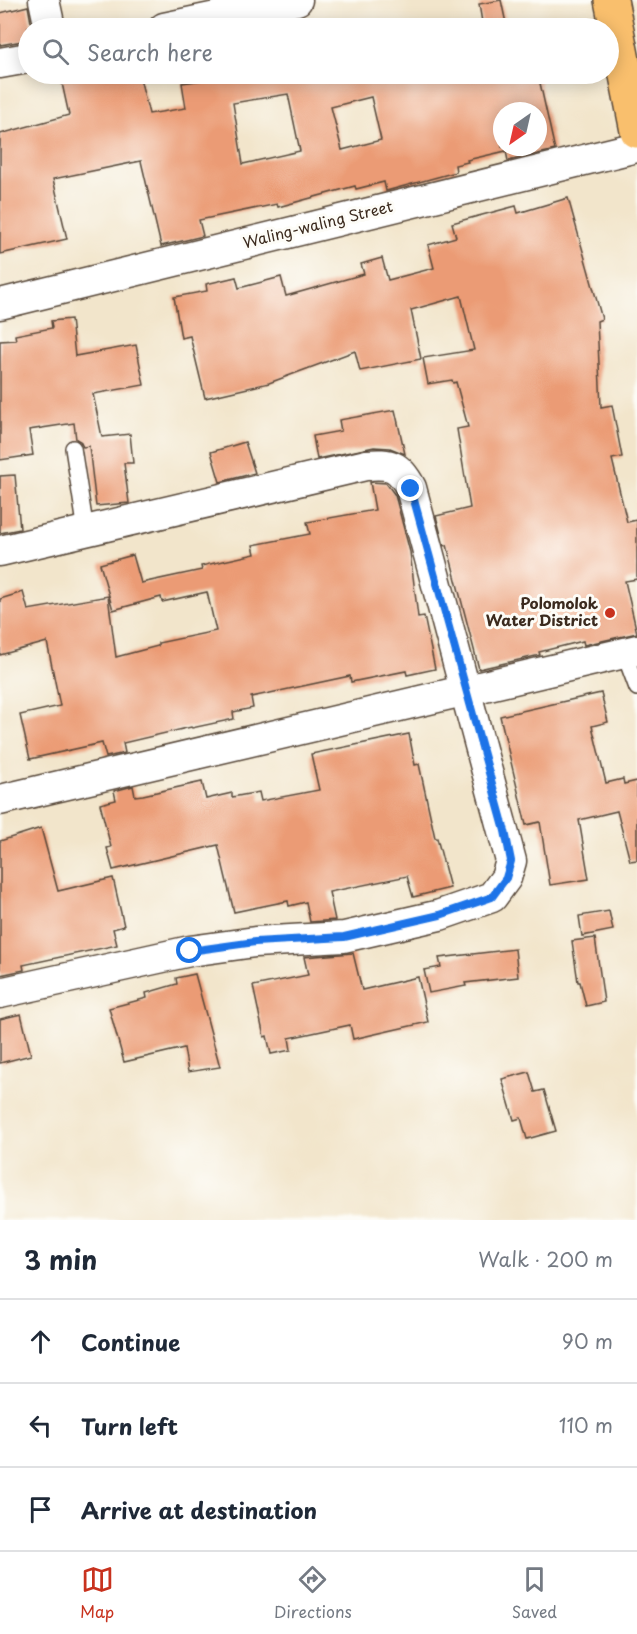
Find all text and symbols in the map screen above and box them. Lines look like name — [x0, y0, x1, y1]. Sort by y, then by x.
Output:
search box — [18, 18, 619, 84]
icon: search — [39, 35, 72, 68]
text: Search here — [87, 35, 213, 68]
north arrow — [493, 102, 547, 156]
street label: Waling-waling Street — [240, 194, 395, 253]
route end — [397, 475, 423, 501]
place label: Polomolok Water District — [486, 591, 599, 631]
marker: Polomolok Water District — [603, 606, 617, 620]
route start — [176, 937, 202, 963]
text: 3 min — [24, 1240, 97, 1279]
text: Walk · 200 m — [478, 1244, 613, 1274]
icon: ahead — [24, 1325, 57, 1358]
text: Continue — [81, 1325, 180, 1358]
text: 90 m — [562, 1326, 613, 1356]
icon: left — [24, 1409, 57, 1442]
text: Turn left — [81, 1409, 178, 1442]
text: 110 m — [559, 1410, 613, 1440]
icon: arrive — [24, 1493, 57, 1526]
text: Arrive at destination — [81, 1493, 317, 1526]
tab: Map — [80, 1563, 114, 1623]
tab: Directions — [274, 1563, 352, 1623]
tab: Saved — [512, 1563, 557, 1623]

